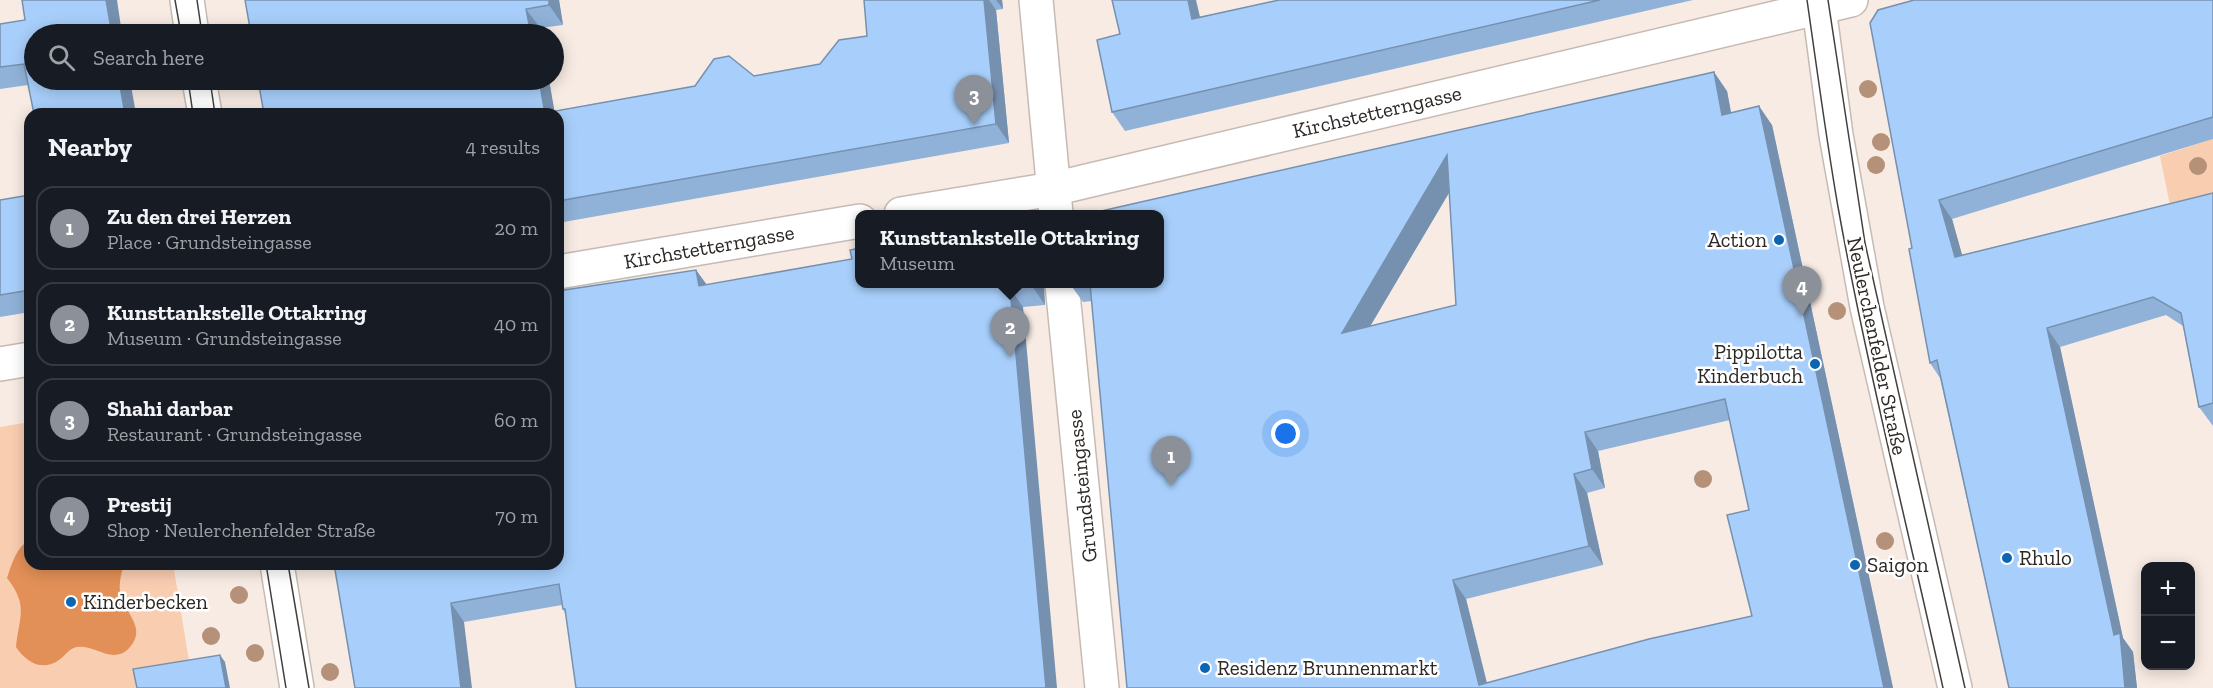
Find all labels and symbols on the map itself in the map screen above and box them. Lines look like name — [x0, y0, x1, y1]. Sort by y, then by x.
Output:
pin: 3 — [954, 76, 994, 125]
street label: Kirchstetterngasse — [1290, 80, 1464, 143]
street label: Kirchstetterngasse — [622, 219, 796, 274]
place label: Action — [1708, 227, 1767, 252]
marker: Action — [1772, 233, 1786, 247]
street label: Neulerchenfelder Straße — [1842, 234, 1913, 457]
pin: 4 — [1782, 266, 1822, 316]
pin: 2 — [990, 308, 1030, 357]
place label: Pippilotta Kinderbuch — [1697, 339, 1803, 388]
marker: Pippilotta Kinderbuch — [1808, 357, 1822, 371]
street label: Grundsteingasse — [1061, 408, 1102, 564]
your location — [1271, 419, 1300, 448]
pin: 1 — [1152, 436, 1190, 486]
place label: Rhulo — [2019, 545, 2072, 570]
marker: Rhulo — [2000, 551, 2014, 565]
place label: Saigon — [1867, 552, 1929, 577]
marker: Saigon — [1848, 558, 1862, 572]
place label: Kinderbecken — [83, 589, 208, 614]
marker: Kinderbecken — [64, 595, 78, 609]
place label: Residenz Brunnenmarkt — [1217, 655, 1438, 680]
marker: Residenz Brunnenmarkt — [1198, 661, 1212, 675]

